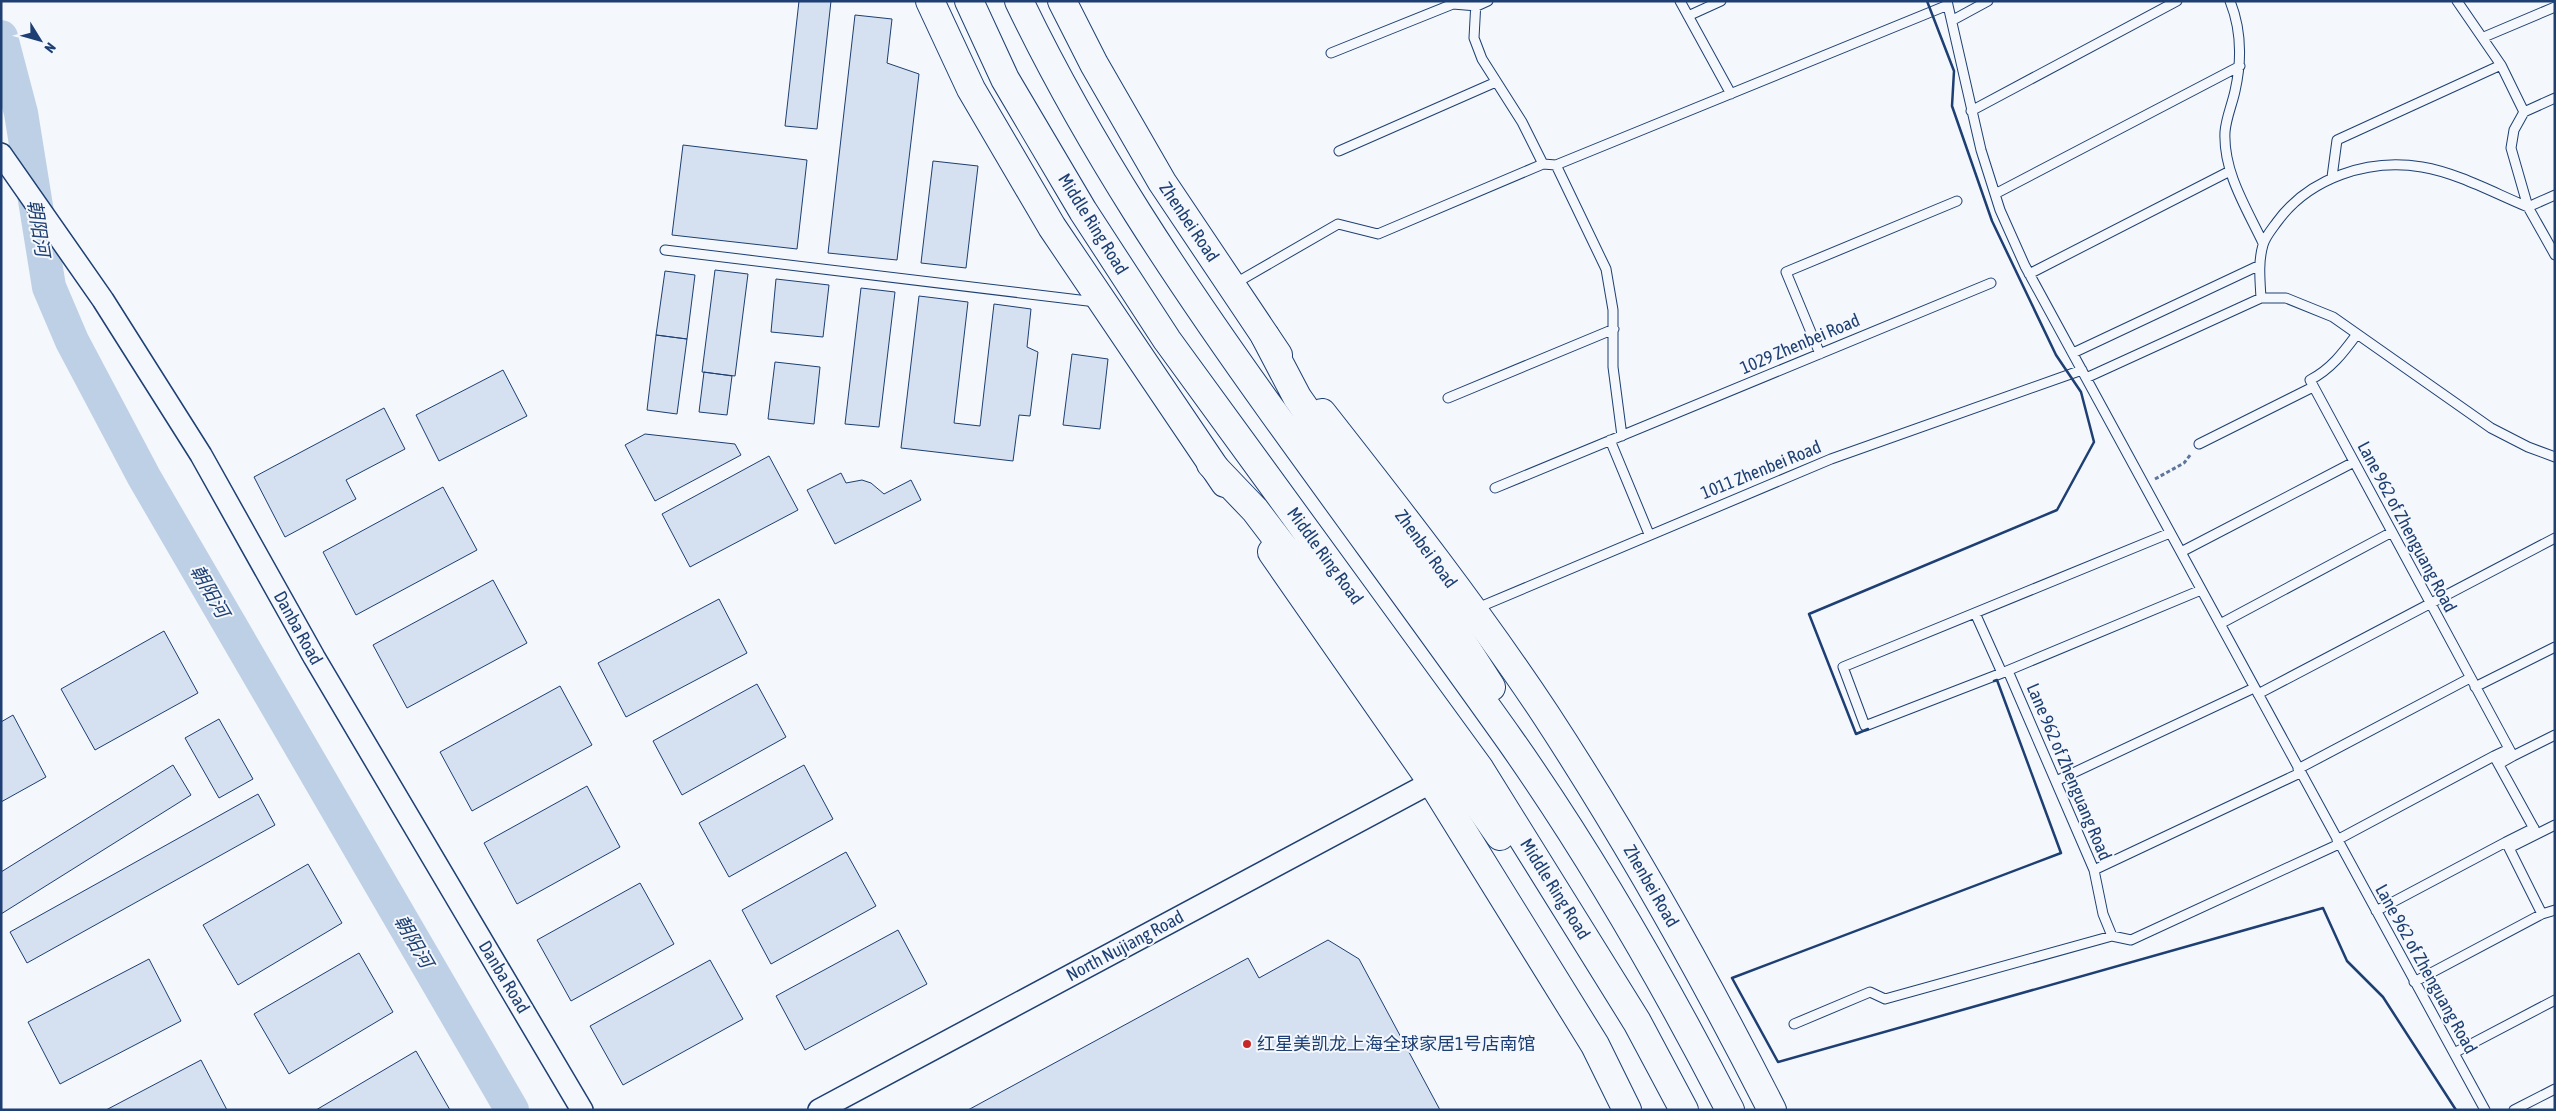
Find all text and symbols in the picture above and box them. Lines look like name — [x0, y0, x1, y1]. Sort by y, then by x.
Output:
north arrow — [15, 15, 65, 65]
text: N — [42, 40, 59, 56]
street label: Middle Ring Road — [1054, 169, 1133, 278]
street label: Zhenbei Road — [1155, 178, 1224, 265]
water label: 朝阳河 — [24, 198, 55, 262]
street label: 1029 Zhenbei Road — [1737, 309, 1863, 378]
street label: 1011 Zhenbei Road — [1698, 436, 1824, 503]
street label: Lane 962 of Zhenguang Road — [2354, 438, 2461, 616]
street label: Middle Ring Road — [1283, 503, 1368, 608]
street label: Zhenbei Road — [1391, 506, 1462, 592]
water label: 朝阳河 — [186, 561, 236, 625]
street label: Danba Road — [270, 587, 327, 668]
street label: Lane 962 of Zhenguang Road — [2023, 680, 2116, 863]
street label: Middle Ring Road — [1516, 834, 1595, 943]
street label: Zhenbei Road — [1619, 841, 1683, 931]
street label: Lane 962 of Zhenguang Road — [2371, 880, 2482, 1057]
street label: North Nujiang Road — [1063, 906, 1187, 985]
water label: 朝阳河 — [390, 911, 440, 975]
street label: Danba Road — [475, 937, 534, 1017]
place label: 红星美凯龙上海全球家居1号店南馆 — [1257, 1033, 1535, 1054]
marker: 红星美凯龙上海全球家居1号店南馆 — [1241, 1038, 1253, 1050]

